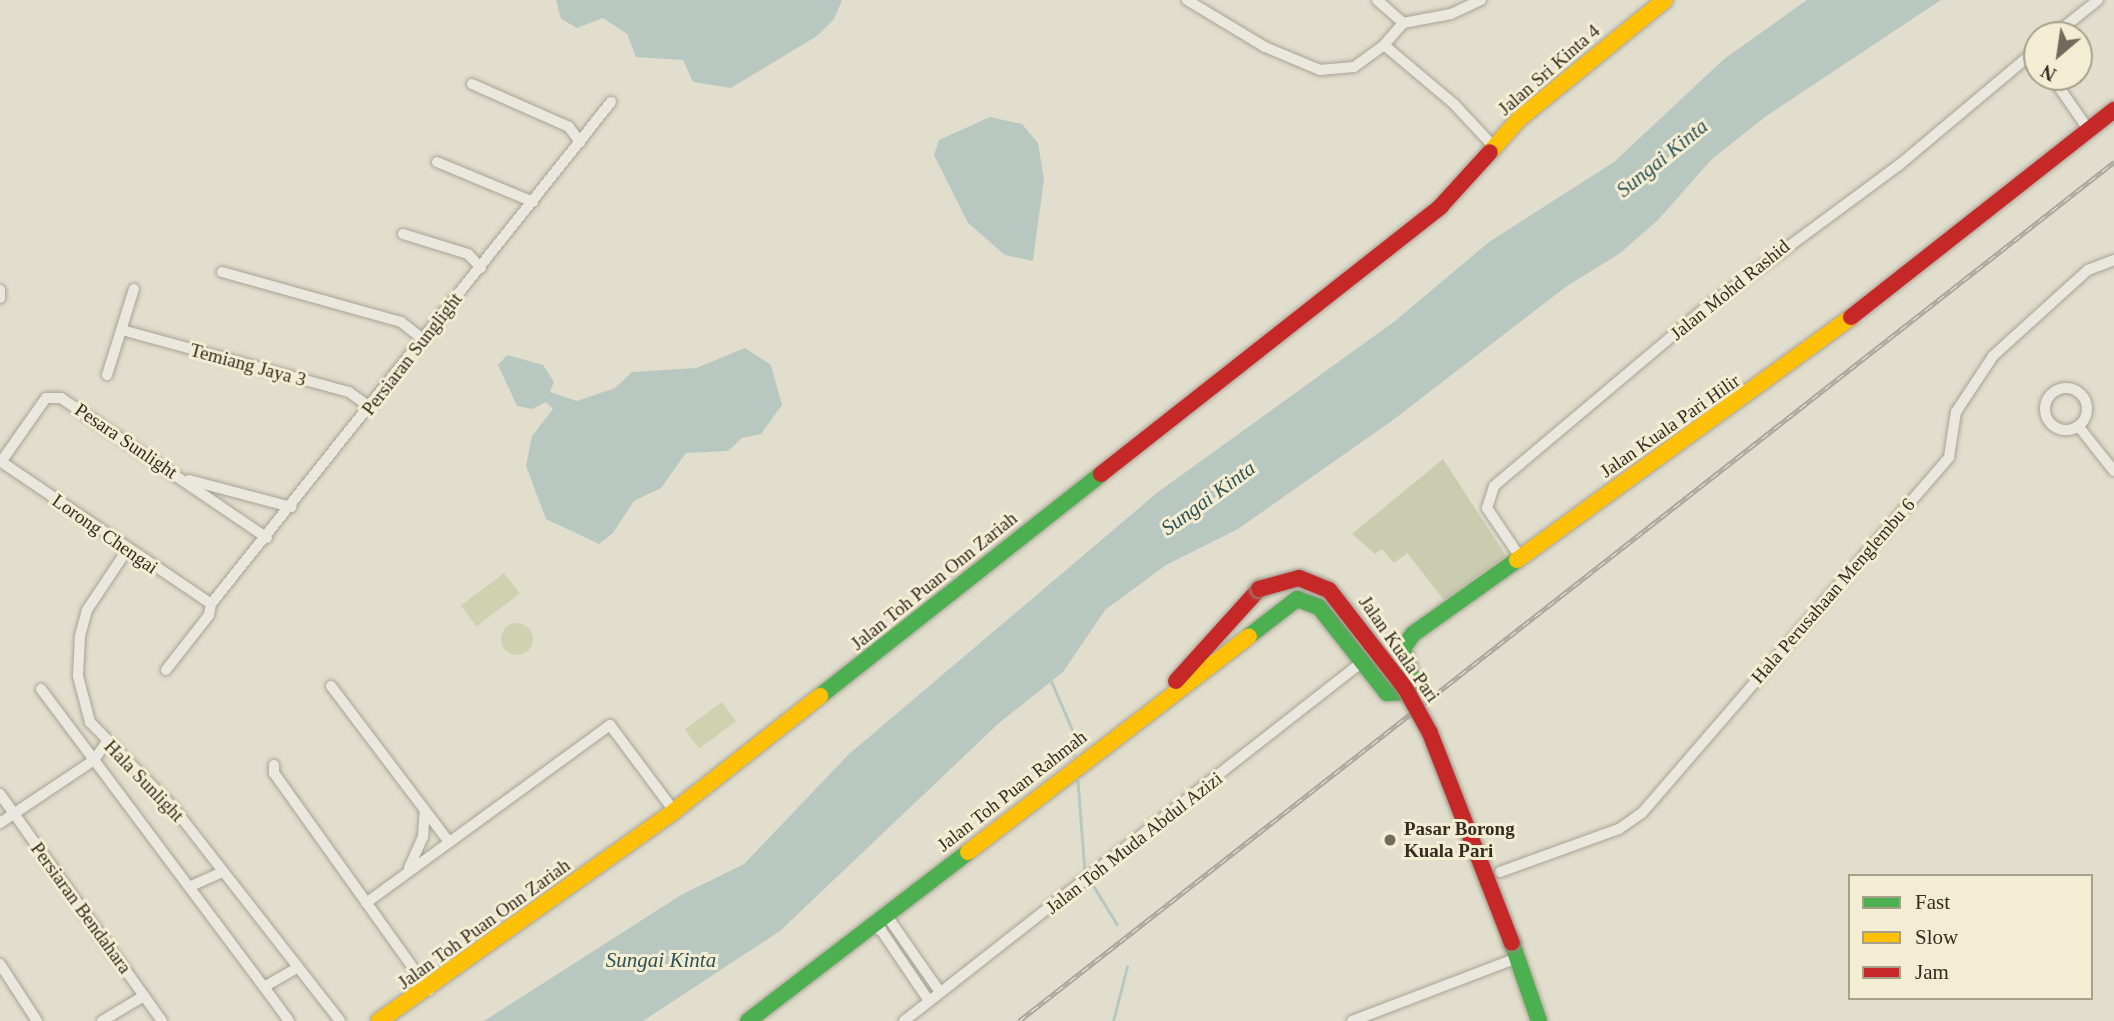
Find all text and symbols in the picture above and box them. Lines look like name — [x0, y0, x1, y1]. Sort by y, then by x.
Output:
street label: Jalan Sri Kinta 4 — [1494, 20, 1604, 120]
north arrow — [2023, 21, 2093, 91]
text: N — [2037, 61, 2060, 86]
water label: Sungai Kinta — [1611, 114, 1713, 202]
street label: Jalan Mohd Rashid — [1666, 235, 1794, 345]
street label: Persiaran Sunglight — [357, 288, 467, 420]
street label: Temiang Jaya 3 — [188, 339, 308, 391]
street label: Jalan Kuala Pari Hilir — [1596, 369, 1744, 483]
street label: Pesara Sunlight — [70, 398, 182, 484]
water label: Sungai Kinta — [1156, 455, 1260, 541]
street label: Lorong Chengai — [48, 489, 162, 579]
street label: Hala Perusahaan Menglembu 6 — [1746, 494, 1920, 688]
street label: Jalan Toh Puan Onn Zariah — [846, 507, 1022, 655]
street label: Jalan Kuala Pari — [1354, 591, 1444, 707]
street label: Jalan Toh Puan Rahmah — [933, 725, 1091, 857]
street label: Hala Sunlight — [99, 735, 189, 827]
street label: Jalan Toh Muda Abdul Azizi — [1040, 766, 1228, 920]
place label: Pasar Borong Kuala Pari — [1404, 818, 1515, 862]
marker: Pasar Borong Kuala Pari — [1382, 832, 1398, 848]
street label: Persiaran Bendahara — [26, 838, 136, 978]
street label: Jalan Toh Puan Onn Zariah — [393, 854, 575, 994]
legend — [1848, 874, 2093, 1000]
text: Fast — [1915, 890, 1950, 914]
text: Slow — [1915, 925, 1958, 949]
water label: Sungai Kinta — [606, 947, 716, 973]
text: Jam — [1915, 960, 1949, 984]

